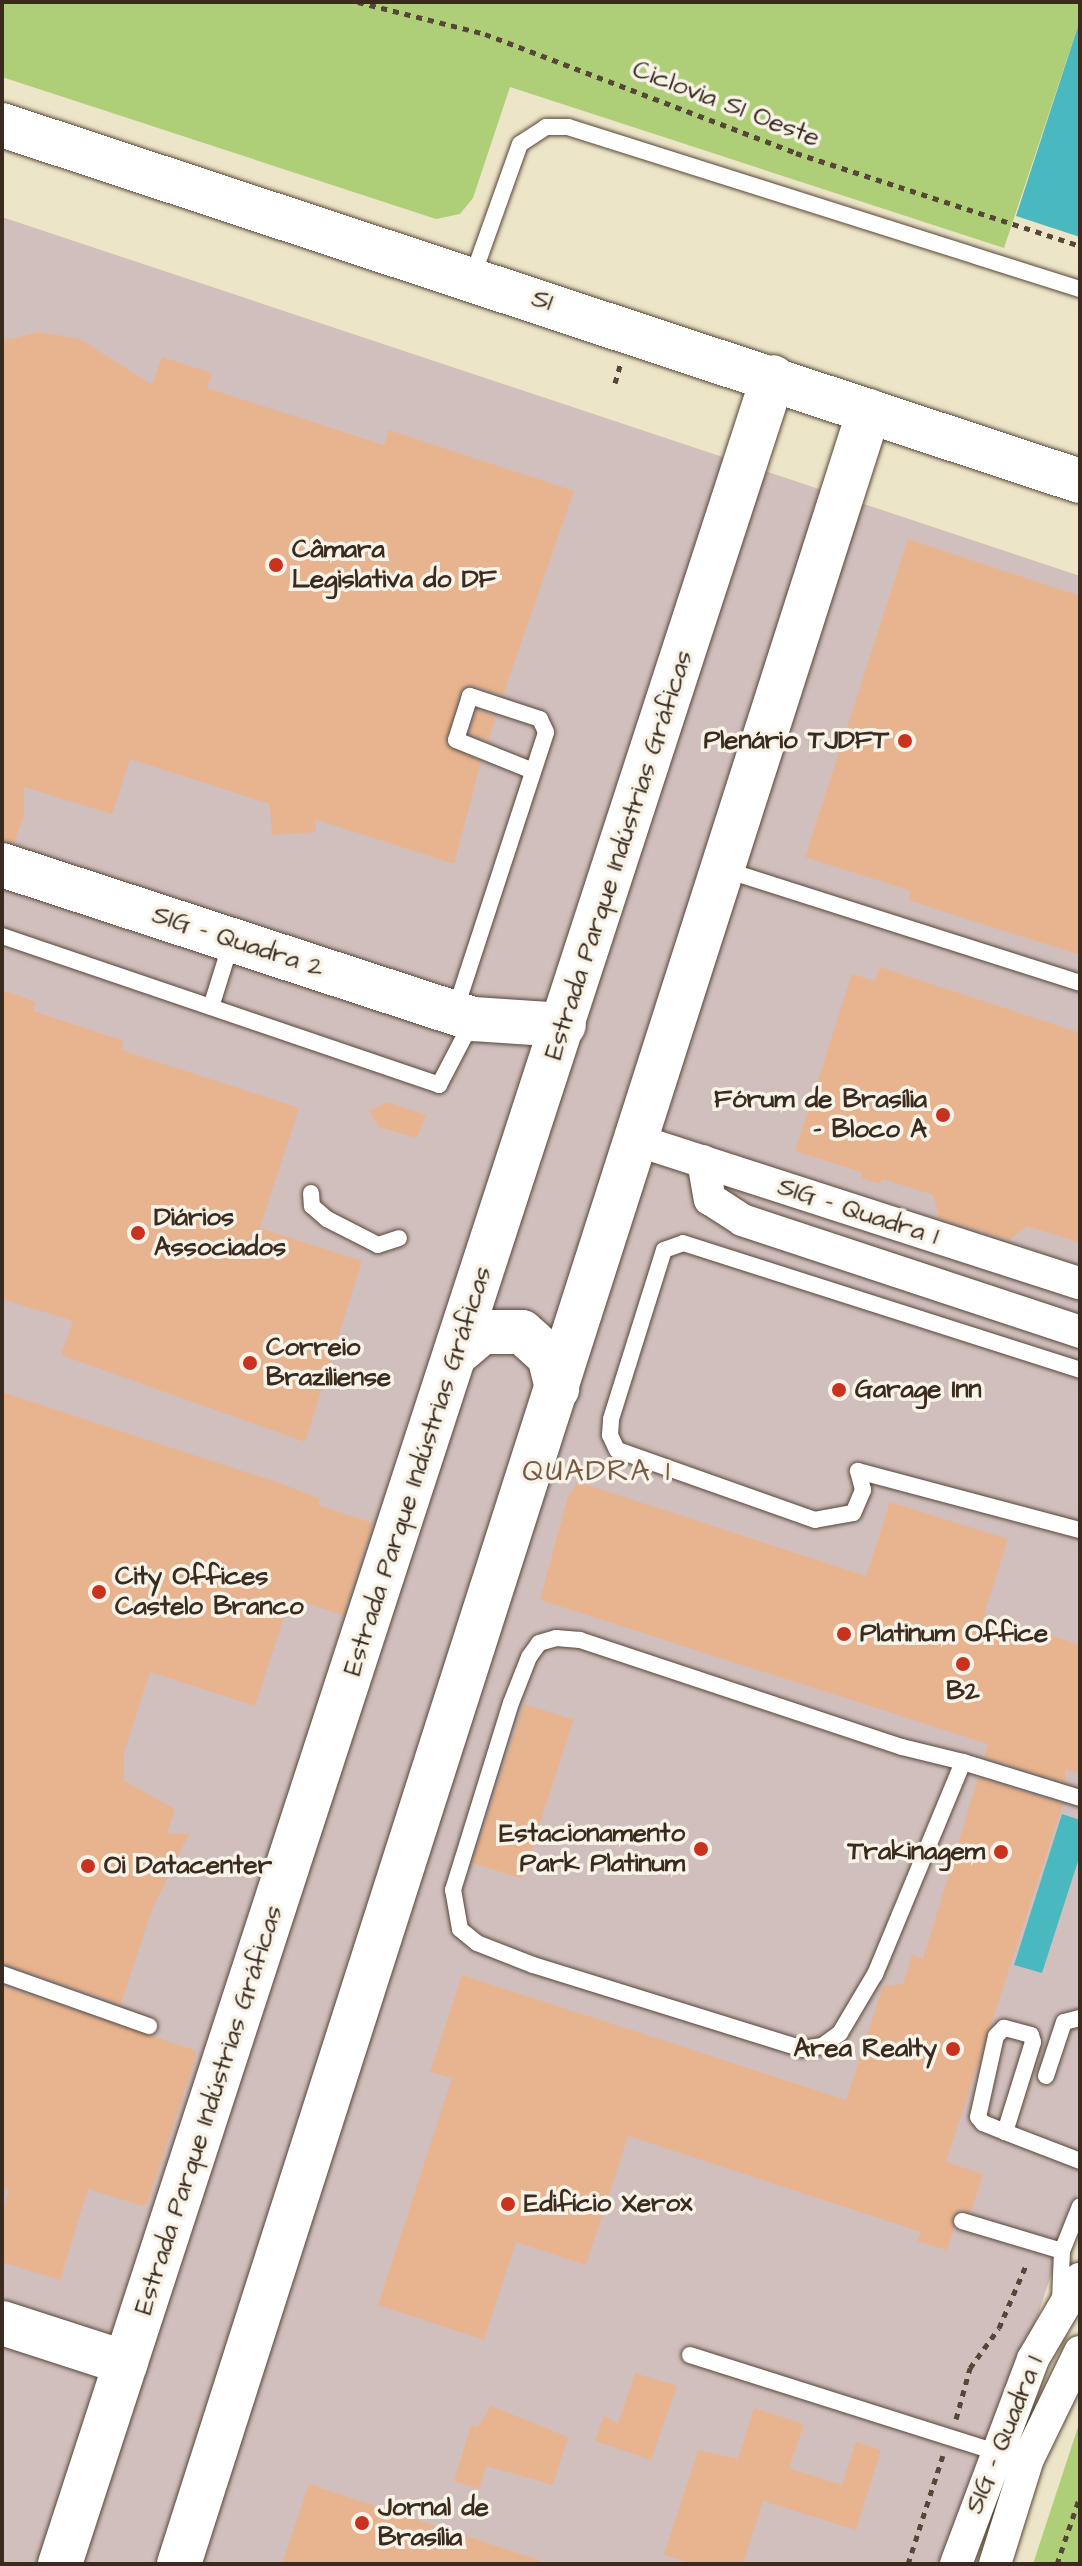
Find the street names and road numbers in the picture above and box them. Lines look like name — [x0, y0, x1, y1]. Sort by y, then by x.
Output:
street label: Ciclovia S1 Oeste — [628, 54, 824, 154]
street label: S1 — [528, 283, 556, 319]
street label: Estrada Parque Indústrias Gráficas — [538, 646, 700, 1064]
street label: SIG - Quadra 2 — [148, 900, 328, 984]
street label: SIG - Quadra 1 — [774, 1171, 942, 1253]
street label: Estrada Parque Indústrias Gráficas — [337, 1262, 499, 1680]
street label: Estrada Parque Indústrias Gráficas — [128, 1901, 290, 2319]
street label: SIG - Quadra 1 — [959, 2352, 1051, 2518]

